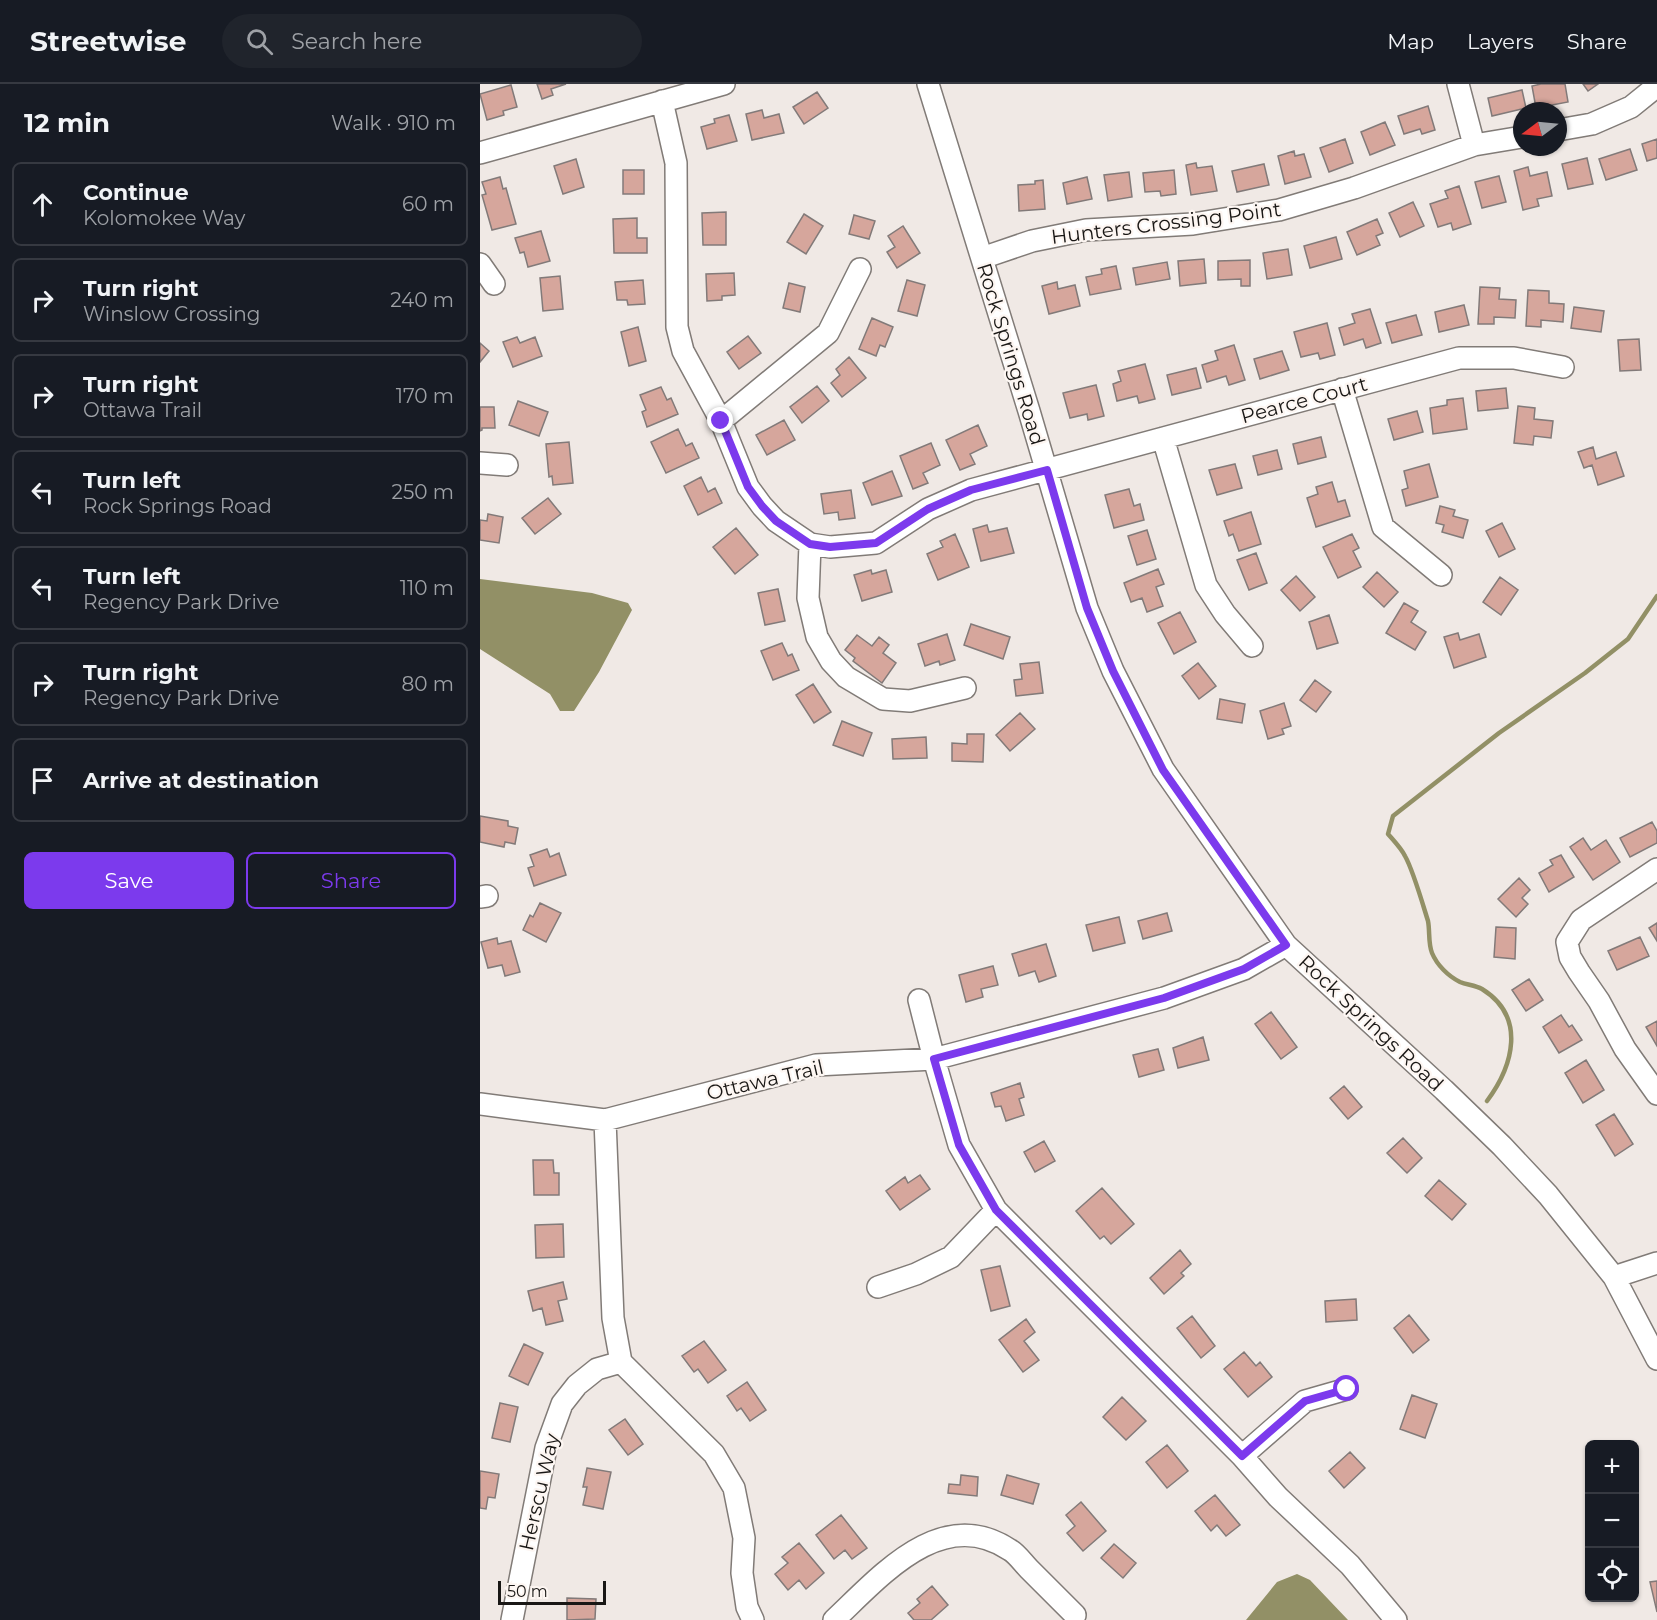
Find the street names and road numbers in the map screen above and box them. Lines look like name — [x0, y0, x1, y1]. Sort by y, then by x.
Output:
street label: Hunters Crossing Point — [1050, 197, 1282, 249]
street label: Rock Springs Road — [972, 260, 1050, 448]
street label: Pearce Court — [1238, 372, 1370, 428]
street label: Rock Springs Road — [1294, 950, 1448, 1096]
street label: Ottawa Trail — [704, 1055, 826, 1105]
street label: Herscu Way — [514, 1431, 564, 1553]

